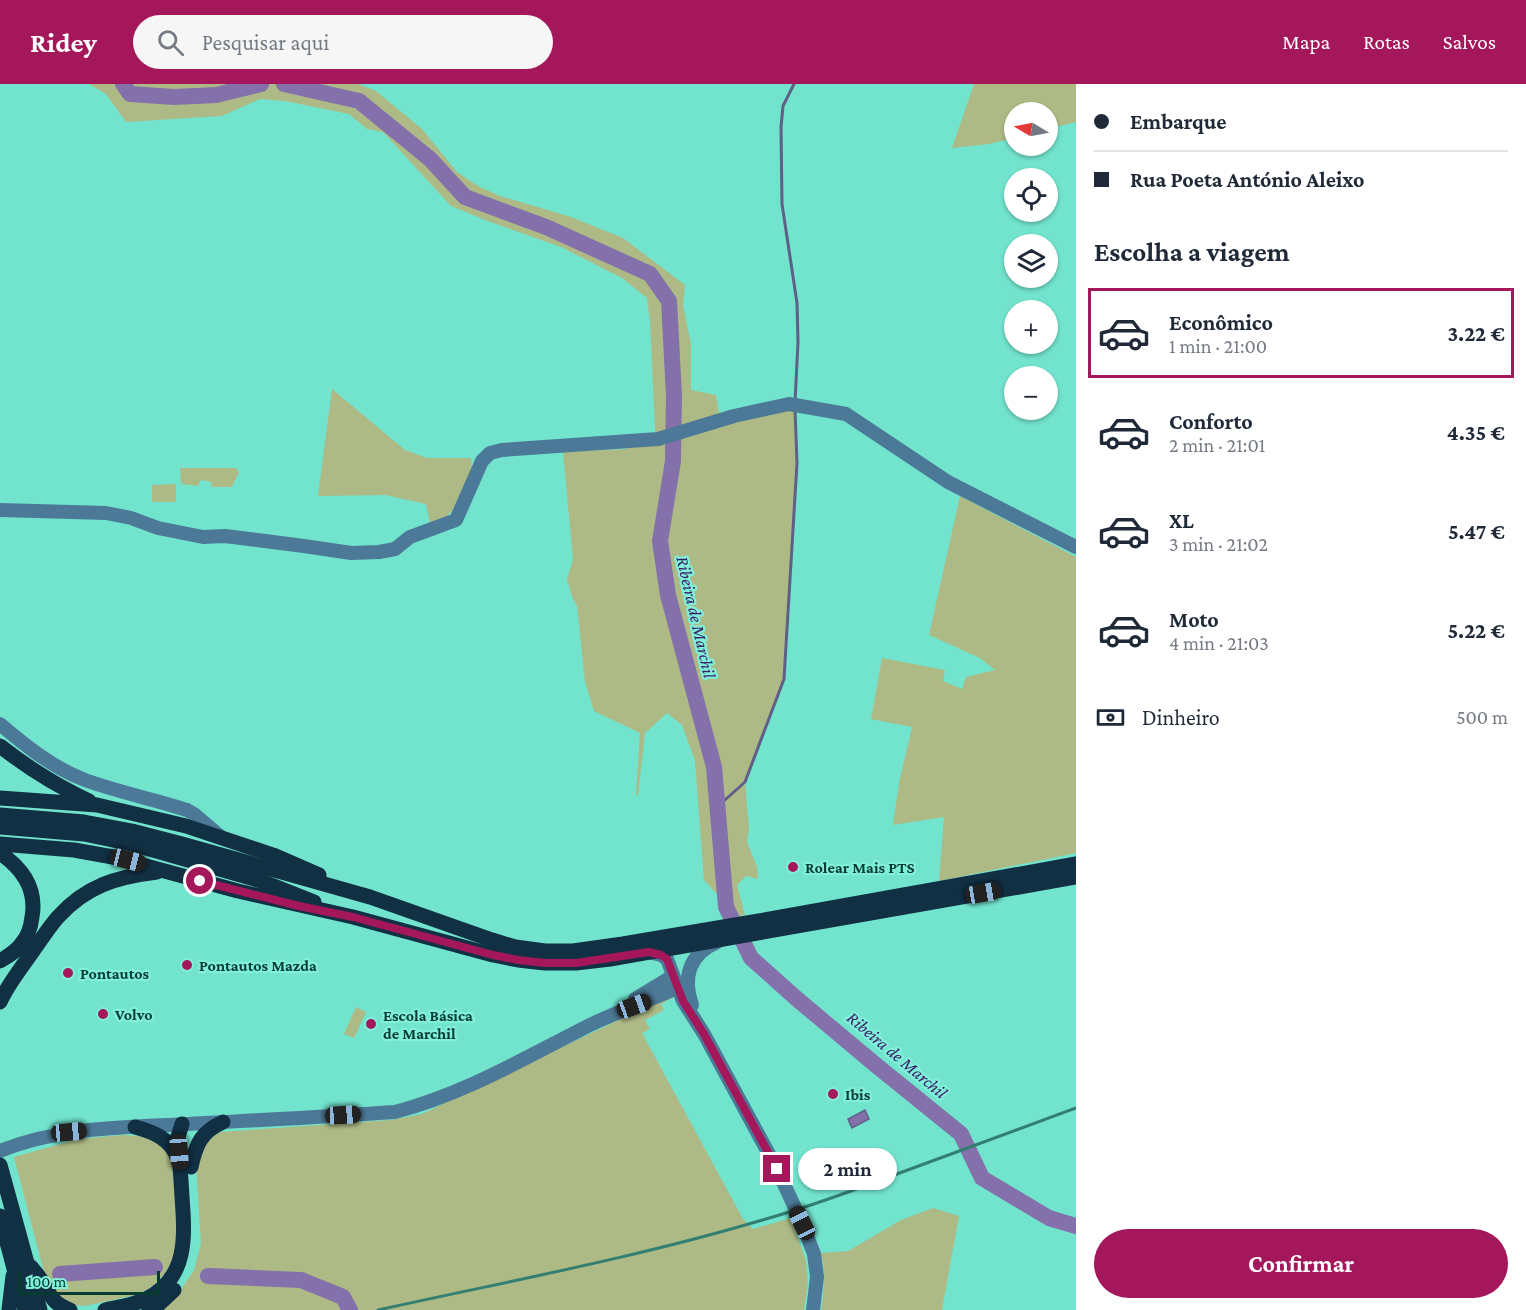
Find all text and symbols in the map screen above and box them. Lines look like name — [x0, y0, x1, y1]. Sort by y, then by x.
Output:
search box — [133, 15, 553, 69]
icon: search — [154, 26, 187, 59]
text: Ridey — [30, 27, 97, 58]
text: Pesquisar aqui — [202, 30, 329, 55]
text: Mapa — [1282, 30, 1330, 54]
text: Rotas — [1363, 30, 1410, 54]
text: Salvos — [1443, 30, 1496, 54]
north arrow — [1004, 102, 1058, 156]
map controls — [1004, 102, 1058, 420]
text: Embarque — [1130, 109, 1227, 134]
text: Rua Poeta António Aleixo — [1130, 167, 1364, 192]
button: locate — [1004, 168, 1058, 222]
button: layers — [1004, 234, 1058, 288]
text: Escolha a viagem — [1094, 237, 1290, 267]
button: + — [1004, 300, 1058, 354]
icon: car — [1097, 306, 1151, 360]
text: Econômico — [1169, 310, 1273, 335]
text: 3.22 € — [1447, 321, 1505, 346]
text: 1 min · 21:00 — [1169, 335, 1267, 357]
button: − — [1004, 366, 1058, 420]
icon: car — [1097, 405, 1151, 459]
text: Conforto — [1169, 409, 1253, 434]
text: 4.35 € — [1447, 420, 1505, 445]
text: 2 min · 21:01 — [1169, 434, 1265, 456]
icon: car — [1097, 504, 1151, 558]
text: XL — [1169, 508, 1194, 533]
text: 5.47 € — [1448, 519, 1505, 544]
text: 3 min · 21:02 — [1169, 533, 1268, 555]
water label: Ribeira de Marchil — [672, 554, 720, 680]
icon: car — [1097, 603, 1151, 657]
text: Moto — [1169, 607, 1219, 632]
text: 5.22 € — [1447, 618, 1505, 643]
text: 4 min · 21:03 — [1169, 632, 1269, 654]
icon: cash — [1094, 701, 1127, 734]
text: Dinheiro — [1142, 705, 1220, 730]
text: 500 m — [1456, 706, 1508, 728]
car — [108, 847, 148, 873]
place label: Rolear Mais PTS — [805, 859, 915, 876]
marker: Rolear Mais PTS — [786, 860, 800, 874]
route start — [186, 867, 213, 894]
car — [964, 881, 1002, 905]
place label: Pontautos Mazda — [199, 957, 317, 974]
marker: Pontautos Mazda — [180, 958, 194, 972]
place label: Pontautos — [80, 965, 150, 982]
marker: Pontautos — [61, 966, 75, 980]
car — [614, 991, 654, 1021]
place label: Volvo — [114, 1006, 153, 1023]
marker: Volvo — [96, 1007, 110, 1021]
place label: Escola Básica de Marchil — [383, 1007, 473, 1042]
water label: Ribeira de Marchil — [843, 1007, 952, 1103]
marker: Escola Básica de Marchil — [364, 1017, 378, 1031]
place label: Ibis — [845, 1086, 871, 1103]
marker: Ibis — [826, 1087, 840, 1101]
car — [325, 1105, 361, 1125]
car — [50, 1121, 88, 1143]
car — [169, 1133, 189, 1171]
callout: 2 min — [798, 1148, 897, 1190]
route end — [763, 1155, 790, 1182]
text: 2 min — [823, 1158, 872, 1180]
car — [786, 1203, 818, 1243]
button: Confirmar — [1094, 1229, 1508, 1298]
scale bar — [18, 1268, 160, 1296]
text: 100 m — [27, 1273, 66, 1290]

